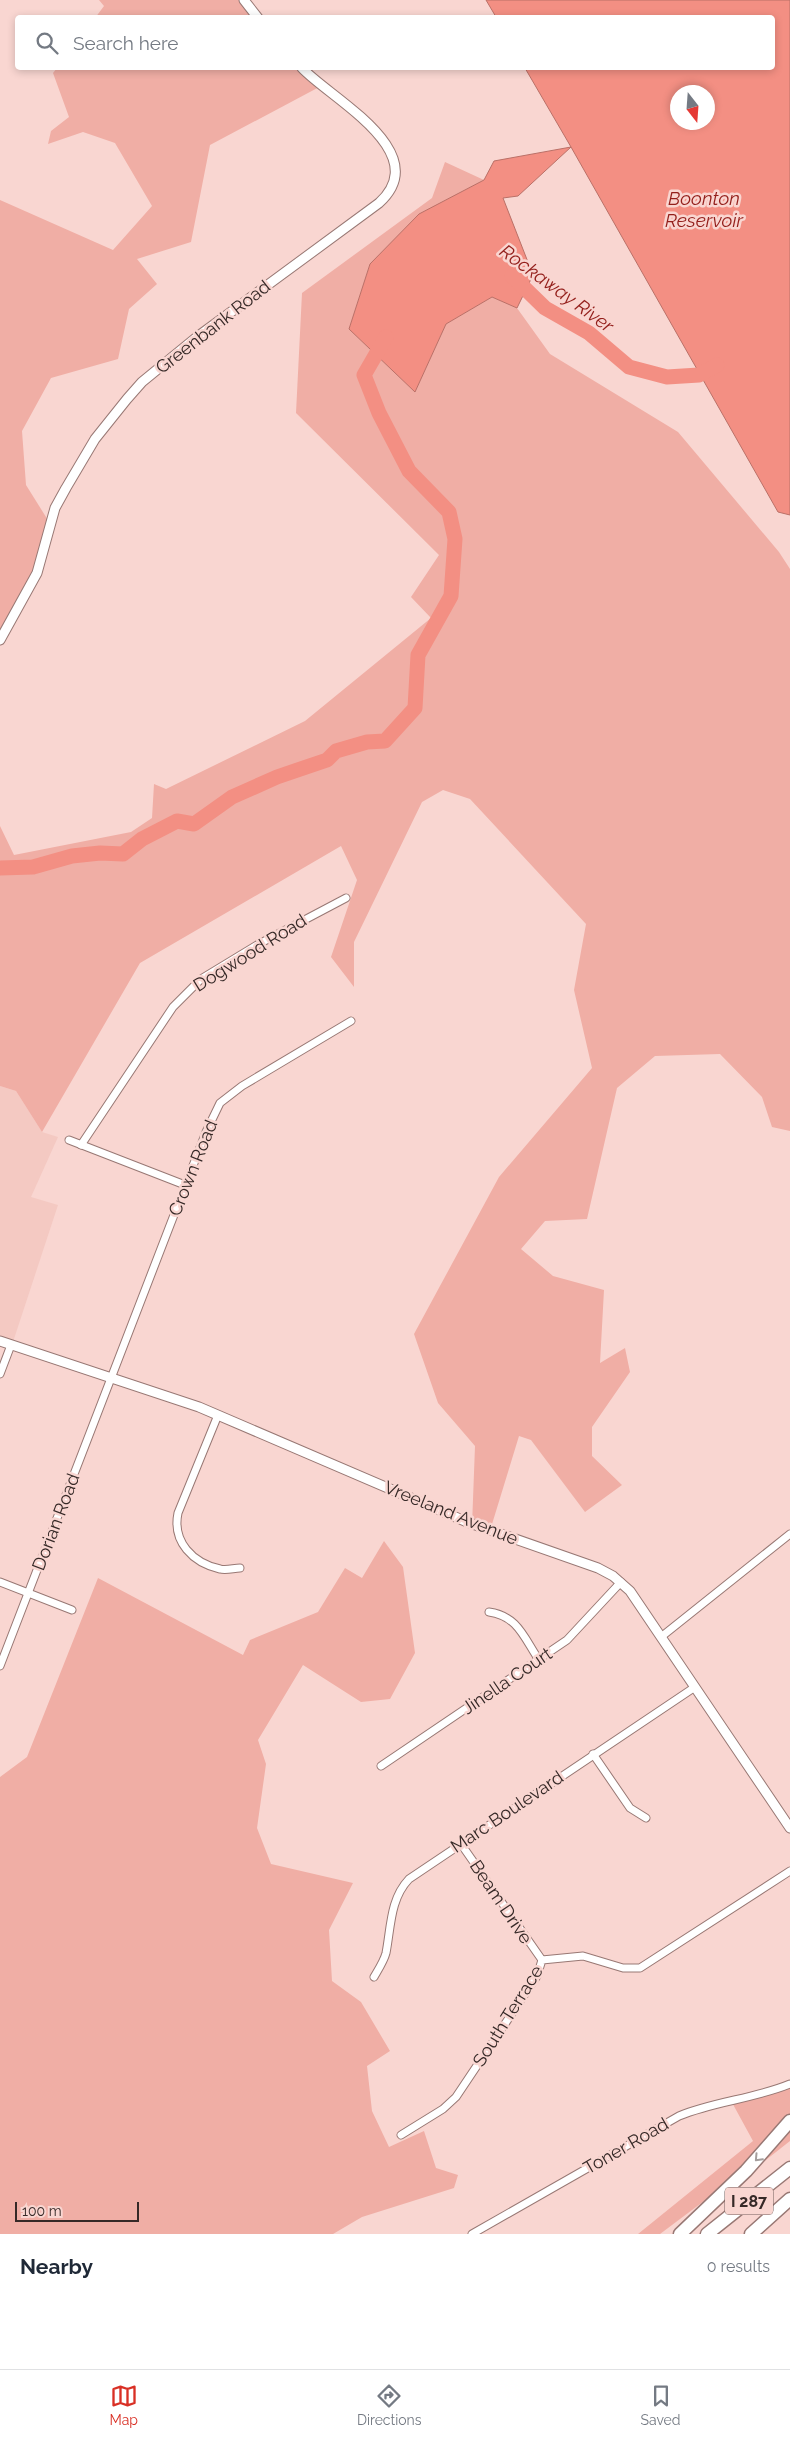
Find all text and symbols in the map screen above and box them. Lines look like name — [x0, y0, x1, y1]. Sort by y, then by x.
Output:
search box — [15, 15, 775, 70]
icon: search — [33, 29, 61, 57]
text: Search here — [73, 32, 179, 54]
north arrow — [670, 85, 715, 130]
water label: Boonton Reservoir — [665, 187, 745, 231]
water label: Rockaway River — [496, 239, 619, 337]
street label: Greenbank Road — [151, 275, 274, 378]
street label: Dogwood Road — [189, 909, 310, 996]
street label: Crown Road — [164, 1117, 221, 1219]
street label: Dorian Road — [27, 1470, 84, 1573]
street label: Vreeland Avenue — [381, 1476, 521, 1549]
street label: Jinella Court — [458, 1643, 556, 1718]
street label: Marc Boulevard — [447, 1766, 567, 1857]
street label: Beam Drive — [466, 1856, 537, 1948]
street label: South Terrace — [468, 1961, 547, 2070]
street label: Toner Road — [580, 2113, 672, 2178]
one-way arrow — [755, 2152, 764, 2161]
road number: I 287 — [725, 2188, 773, 2214]
scale bar — [15, 2199, 139, 2222]
text: 100 m — [22, 2203, 62, 2219]
text: Nearby — [20, 2254, 93, 2279]
text: 0 results — [707, 2257, 770, 2276]
tab: Map — [109, 2382, 138, 2428]
tab: Directions — [357, 2382, 422, 2428]
tab: Saved — [640, 2382, 681, 2428]

